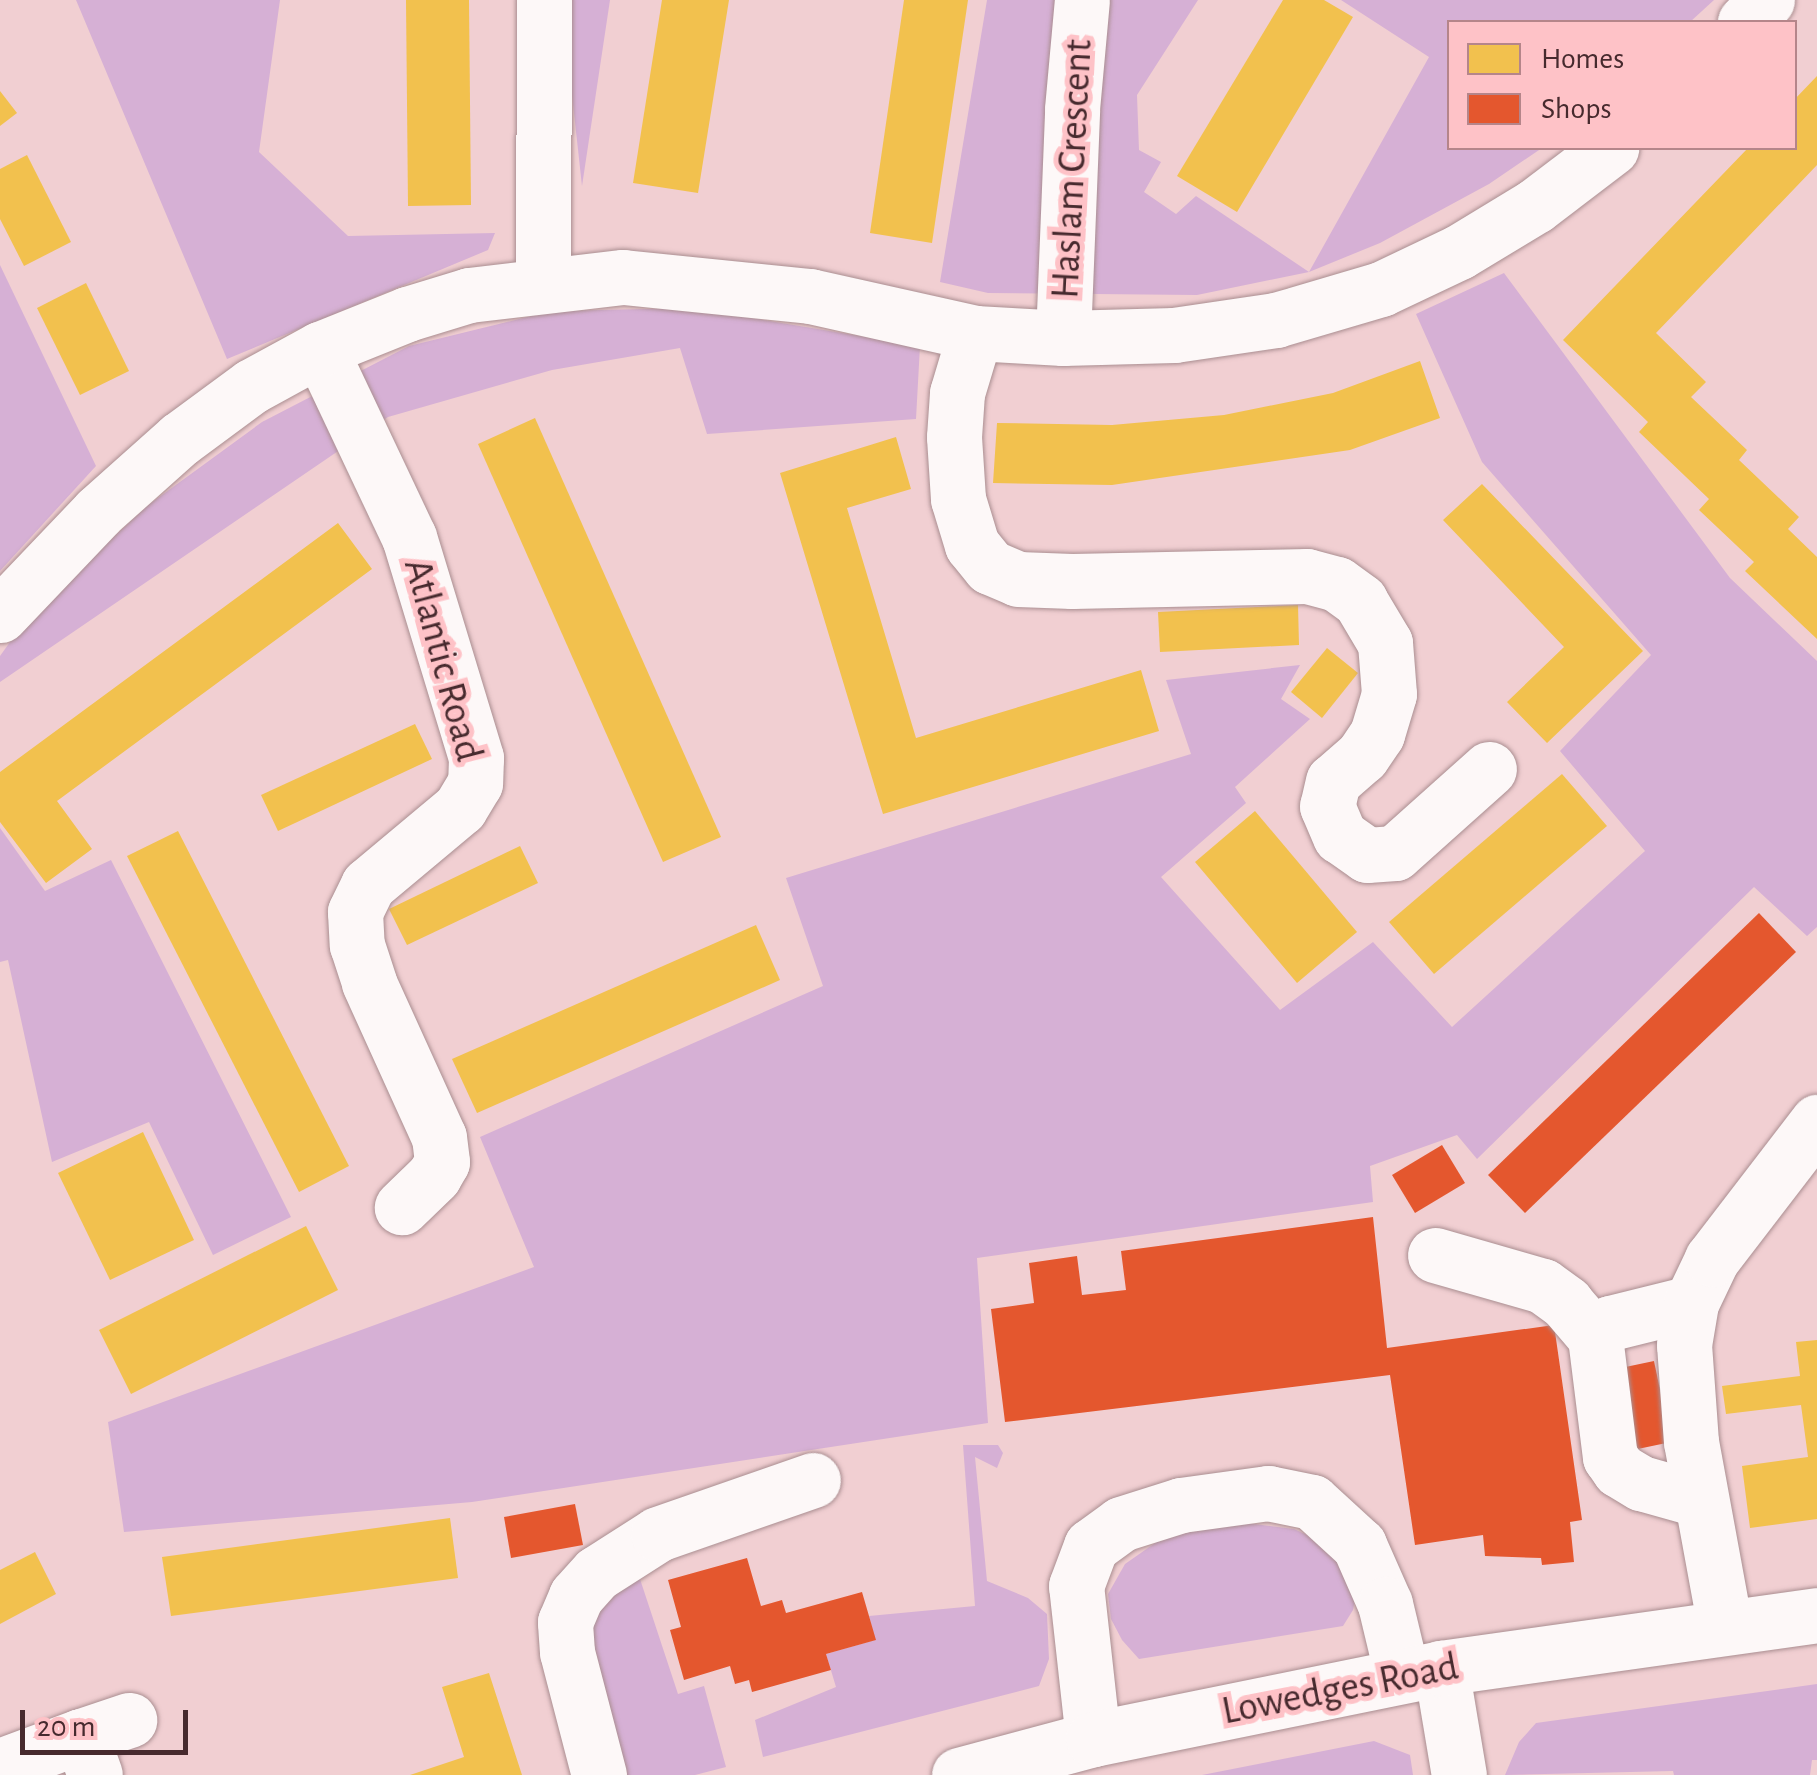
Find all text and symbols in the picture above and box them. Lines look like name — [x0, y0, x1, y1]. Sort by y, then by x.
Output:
legend — [1447, 20, 1797, 150]
street label: Haslam Crescent — [1041, 38, 1103, 300]
text: Homes — [1541, 44, 1624, 74]
text: Shops — [1541, 94, 1612, 124]
street label: Atlantic Road — [393, 553, 493, 767]
street label: Lowedges Road — [1218, 1643, 1462, 1735]
scale bar — [25, 1690, 192, 1752]
text: 20 m — [37, 1712, 95, 1742]

